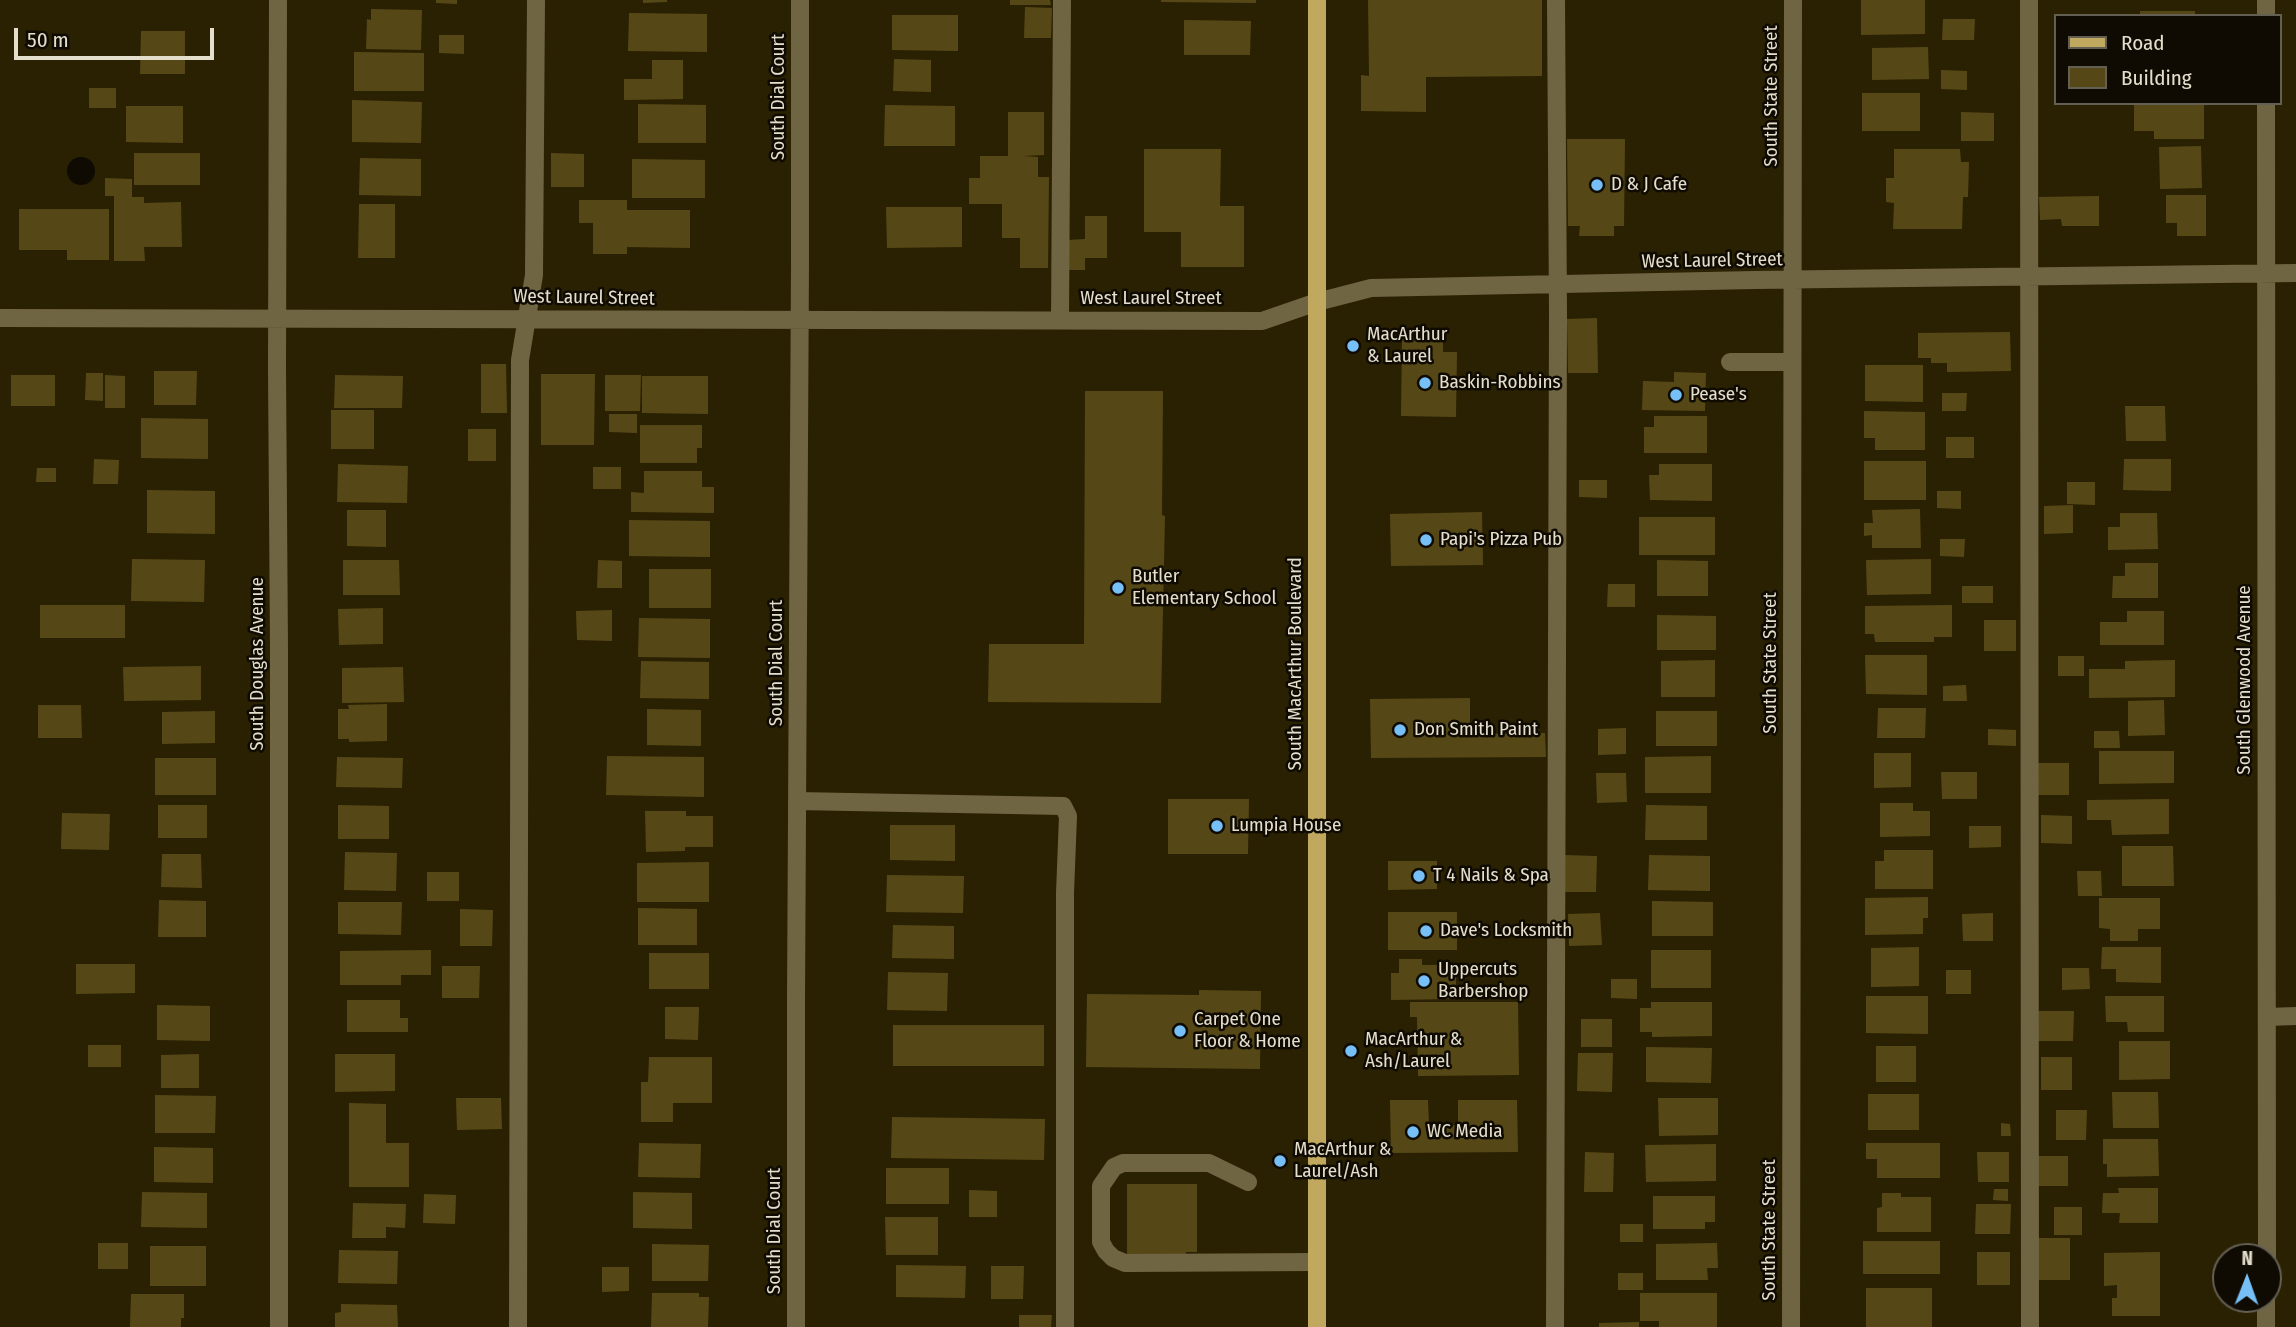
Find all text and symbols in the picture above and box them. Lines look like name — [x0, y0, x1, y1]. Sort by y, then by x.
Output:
scale bar — [18, 14, 217, 58]
legend — [2054, 14, 2282, 105]
street label: South State Street — [1761, 25, 1783, 167]
text: 50 m — [27, 27, 69, 53]
text: Road — [2121, 30, 2165, 56]
street label: South Dial Court — [768, 34, 790, 160]
text: Building — [2121, 65, 2192, 91]
place label: D & J Cafe — [1611, 174, 1687, 196]
marker: D & J Cafe — [1589, 177, 1605, 193]
street label: West Laurel Street — [1641, 248, 1783, 274]
street label: West Laurel Street — [513, 285, 655, 311]
street label: West Laurel Street — [1080, 288, 1222, 310]
place label: MacArthur & Laurel — [1367, 324, 1447, 368]
marker: MacArthur & Laurel — [1345, 338, 1361, 354]
place label: Baskin-Robbins — [1439, 372, 1561, 394]
marker: Baskin-Robbins — [1417, 375, 1433, 391]
place label: Pease's — [1690, 384, 1747, 406]
marker: Pease's — [1668, 387, 1684, 403]
place label: Papi's Pizza Pub — [1440, 529, 1562, 551]
marker: Papi's Pizza Pub — [1418, 532, 1434, 548]
street label: South MacArthur Boulevard — [1285, 557, 1307, 771]
place label: Butler Elementary School — [1132, 566, 1277, 610]
street label: South Douglas Avenue — [247, 577, 269, 751]
marker: Butler Elementary School — [1110, 580, 1126, 596]
street label: South Glenwood Avenue — [2234, 585, 2256, 775]
street label: South State Street — [1760, 592, 1782, 734]
street label: South Dial Court — [766, 600, 788, 726]
place label: Don Smith Paint — [1414, 719, 1538, 741]
marker: Don Smith Paint — [1392, 722, 1408, 738]
place label: Lumpia House — [1231, 815, 1341, 837]
marker: Lumpia House — [1209, 818, 1225, 834]
place label: T 4 Nails & Spa — [1433, 865, 1549, 887]
marker: T 4 Nails & Spa — [1411, 868, 1427, 884]
place label: Dave's Locksmith — [1440, 920, 1572, 942]
marker: Dave's Locksmith — [1418, 923, 1434, 939]
place label: Uppercuts Barbershop — [1438, 959, 1528, 1003]
marker: Uppercuts Barbershop — [1416, 973, 1432, 989]
place label: Carpet One Floor & Home — [1194, 1009, 1301, 1053]
marker: Carpet One Floor & Home — [1172, 1023, 1188, 1039]
place label: MacArthur & Ash/Laurel — [1365, 1029, 1462, 1073]
marker: MacArthur & Ash/Laurel — [1343, 1043, 1359, 1059]
place label: WC Media — [1427, 1121, 1503, 1143]
marker: WC Media — [1405, 1124, 1421, 1140]
place label: MacArthur & Laurel/Ash — [1294, 1139, 1391, 1183]
marker: MacArthur & Laurel/Ash — [1272, 1153, 1288, 1169]
street label: South State Street — [1759, 1159, 1781, 1301]
street label: South Dial Court — [764, 1168, 786, 1294]
north arrow — [2212, 1243, 2282, 1313]
text: N — [2241, 1247, 2253, 1270]

